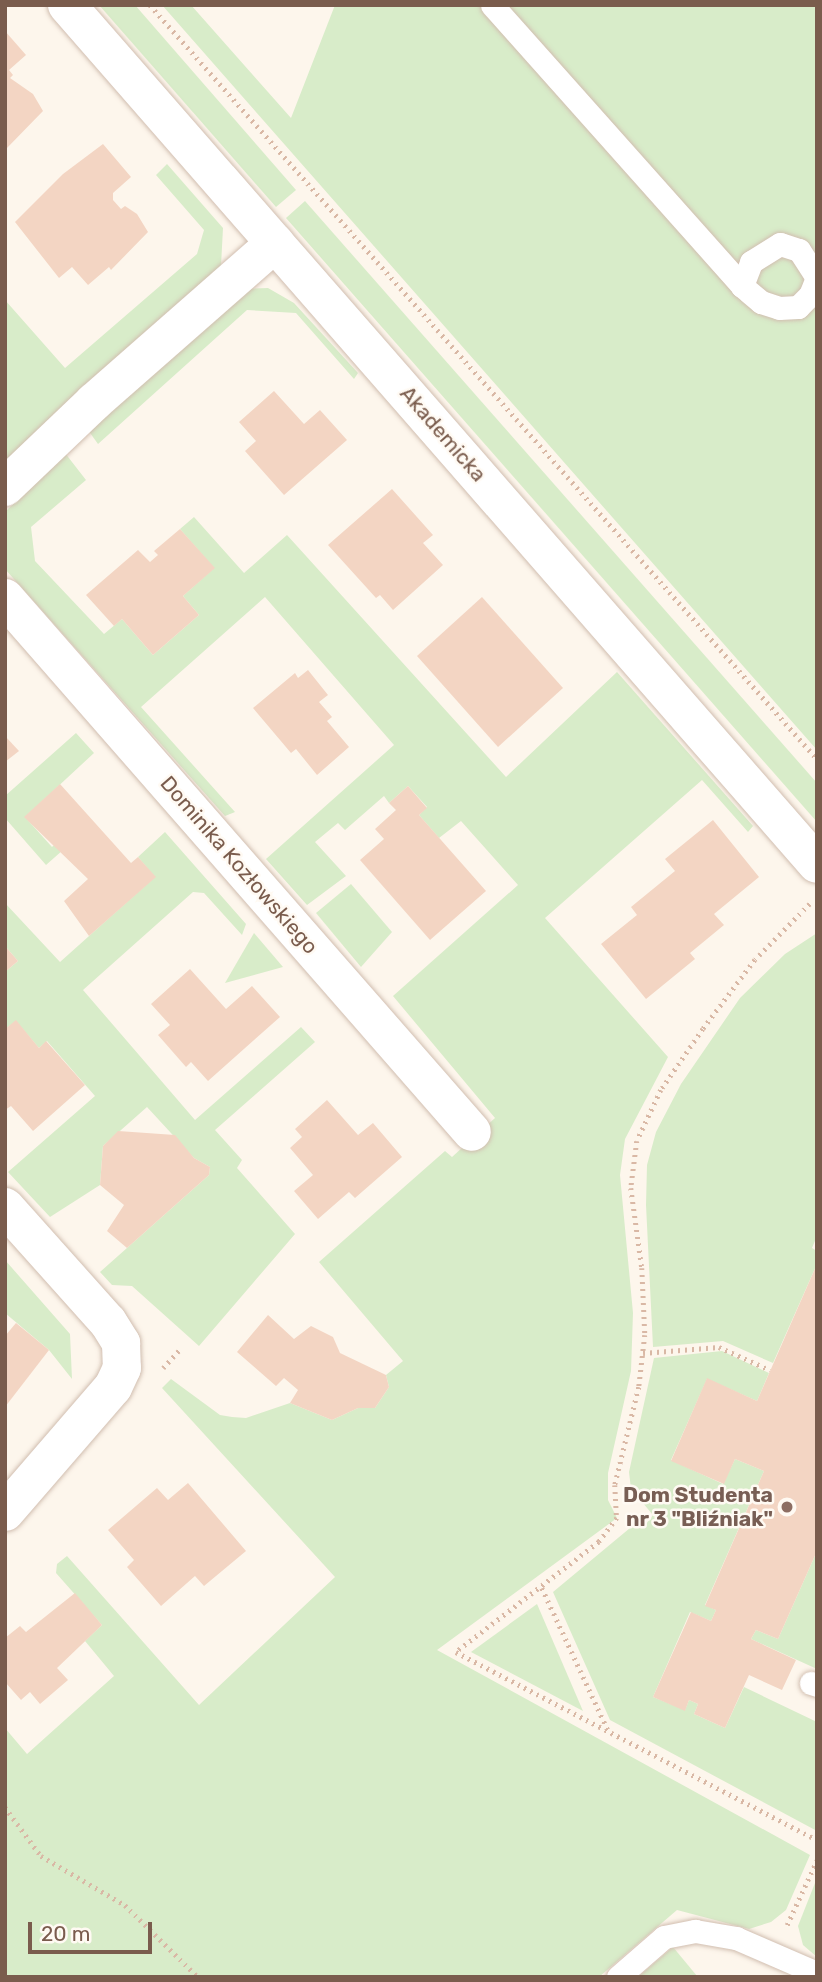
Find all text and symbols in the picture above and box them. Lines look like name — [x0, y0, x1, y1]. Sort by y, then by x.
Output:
street label: Akademicka — [395, 381, 491, 487]
street label: Dominika Kozłowskiego — [155, 771, 323, 959]
place label: Dom Studenta nr 3 "Bliźniak" — [623, 1482, 773, 1532]
marker: Dom Studenta nr 3 "Bliźniak" — [779, 1499, 795, 1515]
scale bar — [32, 1909, 156, 1953]
text: 20 m — [41, 1921, 90, 1946]

